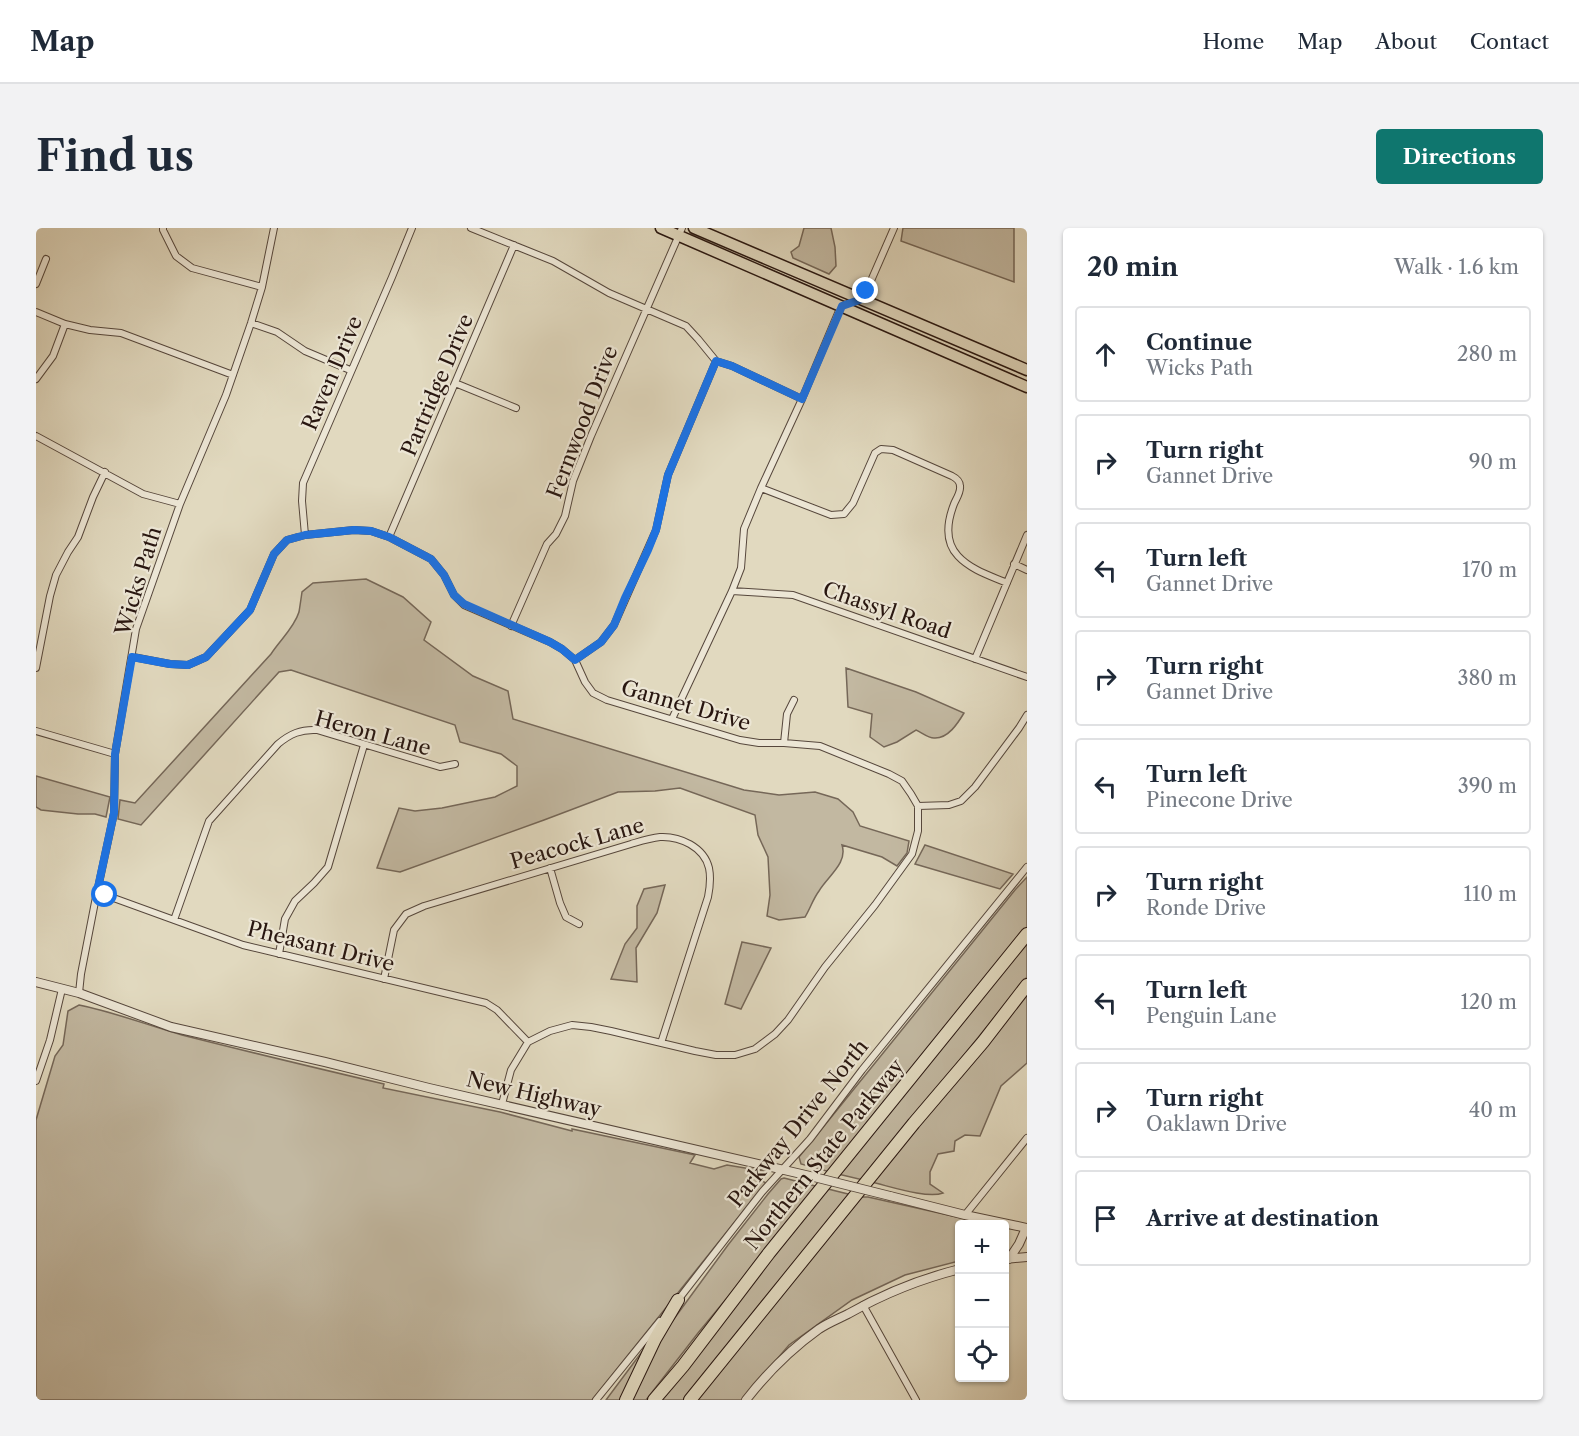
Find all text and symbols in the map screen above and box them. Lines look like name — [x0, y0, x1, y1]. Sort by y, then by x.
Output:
text: Map — [30, 24, 94, 58]
text: Home — [1203, 29, 1264, 54]
text: Map — [1297, 29, 1342, 54]
text: About — [1375, 29, 1437, 54]
text: Contact — [1470, 29, 1549, 54]
button: Directions — [1376, 129, 1543, 184]
text: Find us — [36, 130, 194, 182]
text: 20 min — [1087, 251, 1178, 283]
text: Walk · 1.6 km — [1394, 255, 1519, 279]
route end — [852, 277, 878, 303]
street label: Partridge Drive — [396, 310, 478, 460]
street label: Raven Drive — [297, 312, 367, 434]
text: Continue — [1146, 329, 1252, 356]
icon: ahead — [1089, 338, 1122, 371]
street label: Fernwood Drive — [541, 342, 623, 502]
text: 280 m — [1457, 342, 1517, 366]
text: Wicks Path — [1146, 356, 1253, 380]
text: Turn right — [1146, 437, 1264, 464]
icon: right — [1089, 446, 1122, 479]
text: 90 m — [1469, 450, 1517, 474]
text: Gannet Drive — [1146, 464, 1273, 488]
street label: Wicks Path — [109, 524, 166, 639]
text: Turn left — [1146, 545, 1247, 572]
icon: left — [1089, 554, 1122, 587]
text: 170 m — [1462, 558, 1517, 582]
text: Gannet Drive — [1146, 572, 1273, 596]
street label: Chassyl Road — [820, 576, 955, 644]
text: Turn right — [1146, 653, 1264, 680]
icon: right — [1089, 662, 1122, 695]
text: 380 m — [1458, 666, 1517, 690]
street label: Gannet Drive — [618, 675, 754, 735]
text: Gannet Drive — [1146, 680, 1273, 704]
street label: Heron Lane — [312, 705, 434, 761]
text: Turn left — [1146, 761, 1247, 788]
icon: left — [1089, 770, 1122, 803]
text: 390 m — [1458, 774, 1517, 798]
text: Pinecone Drive — [1146, 788, 1293, 812]
street label: Peacock Lane — [507, 812, 647, 874]
text: Turn right — [1146, 869, 1264, 896]
icon: right — [1089, 878, 1122, 911]
route start — [91, 881, 117, 907]
text: 110 m — [1464, 882, 1517, 906]
text: Ronde Drive — [1146, 896, 1266, 920]
street label: Pheasant Drive — [245, 916, 397, 976]
text: Turn left — [1146, 977, 1247, 1004]
icon: left — [1089, 986, 1122, 1019]
text: 120 m — [1460, 990, 1517, 1014]
text: Penguin Lane — [1146, 1004, 1277, 1028]
street label: Parkway Drive North — [723, 1034, 873, 1212]
street label: Northern State Parkway — [739, 1053, 909, 1255]
street label: New Highway — [464, 1066, 604, 1122]
text: Turn right — [1146, 1085, 1264, 1112]
icon: right — [1089, 1094, 1122, 1127]
text: 40 m — [1469, 1098, 1517, 1122]
text: Oaklawn Drive — [1146, 1112, 1287, 1136]
icon: arrive — [1089, 1202, 1122, 1235]
text: Arrive at destination — [1146, 1205, 1379, 1232]
map controls — [955, 1220, 1009, 1382]
button: + — [955, 1220, 1009, 1274]
button: − — [955, 1274, 1009, 1328]
button: locate — [955, 1328, 1009, 1382]

